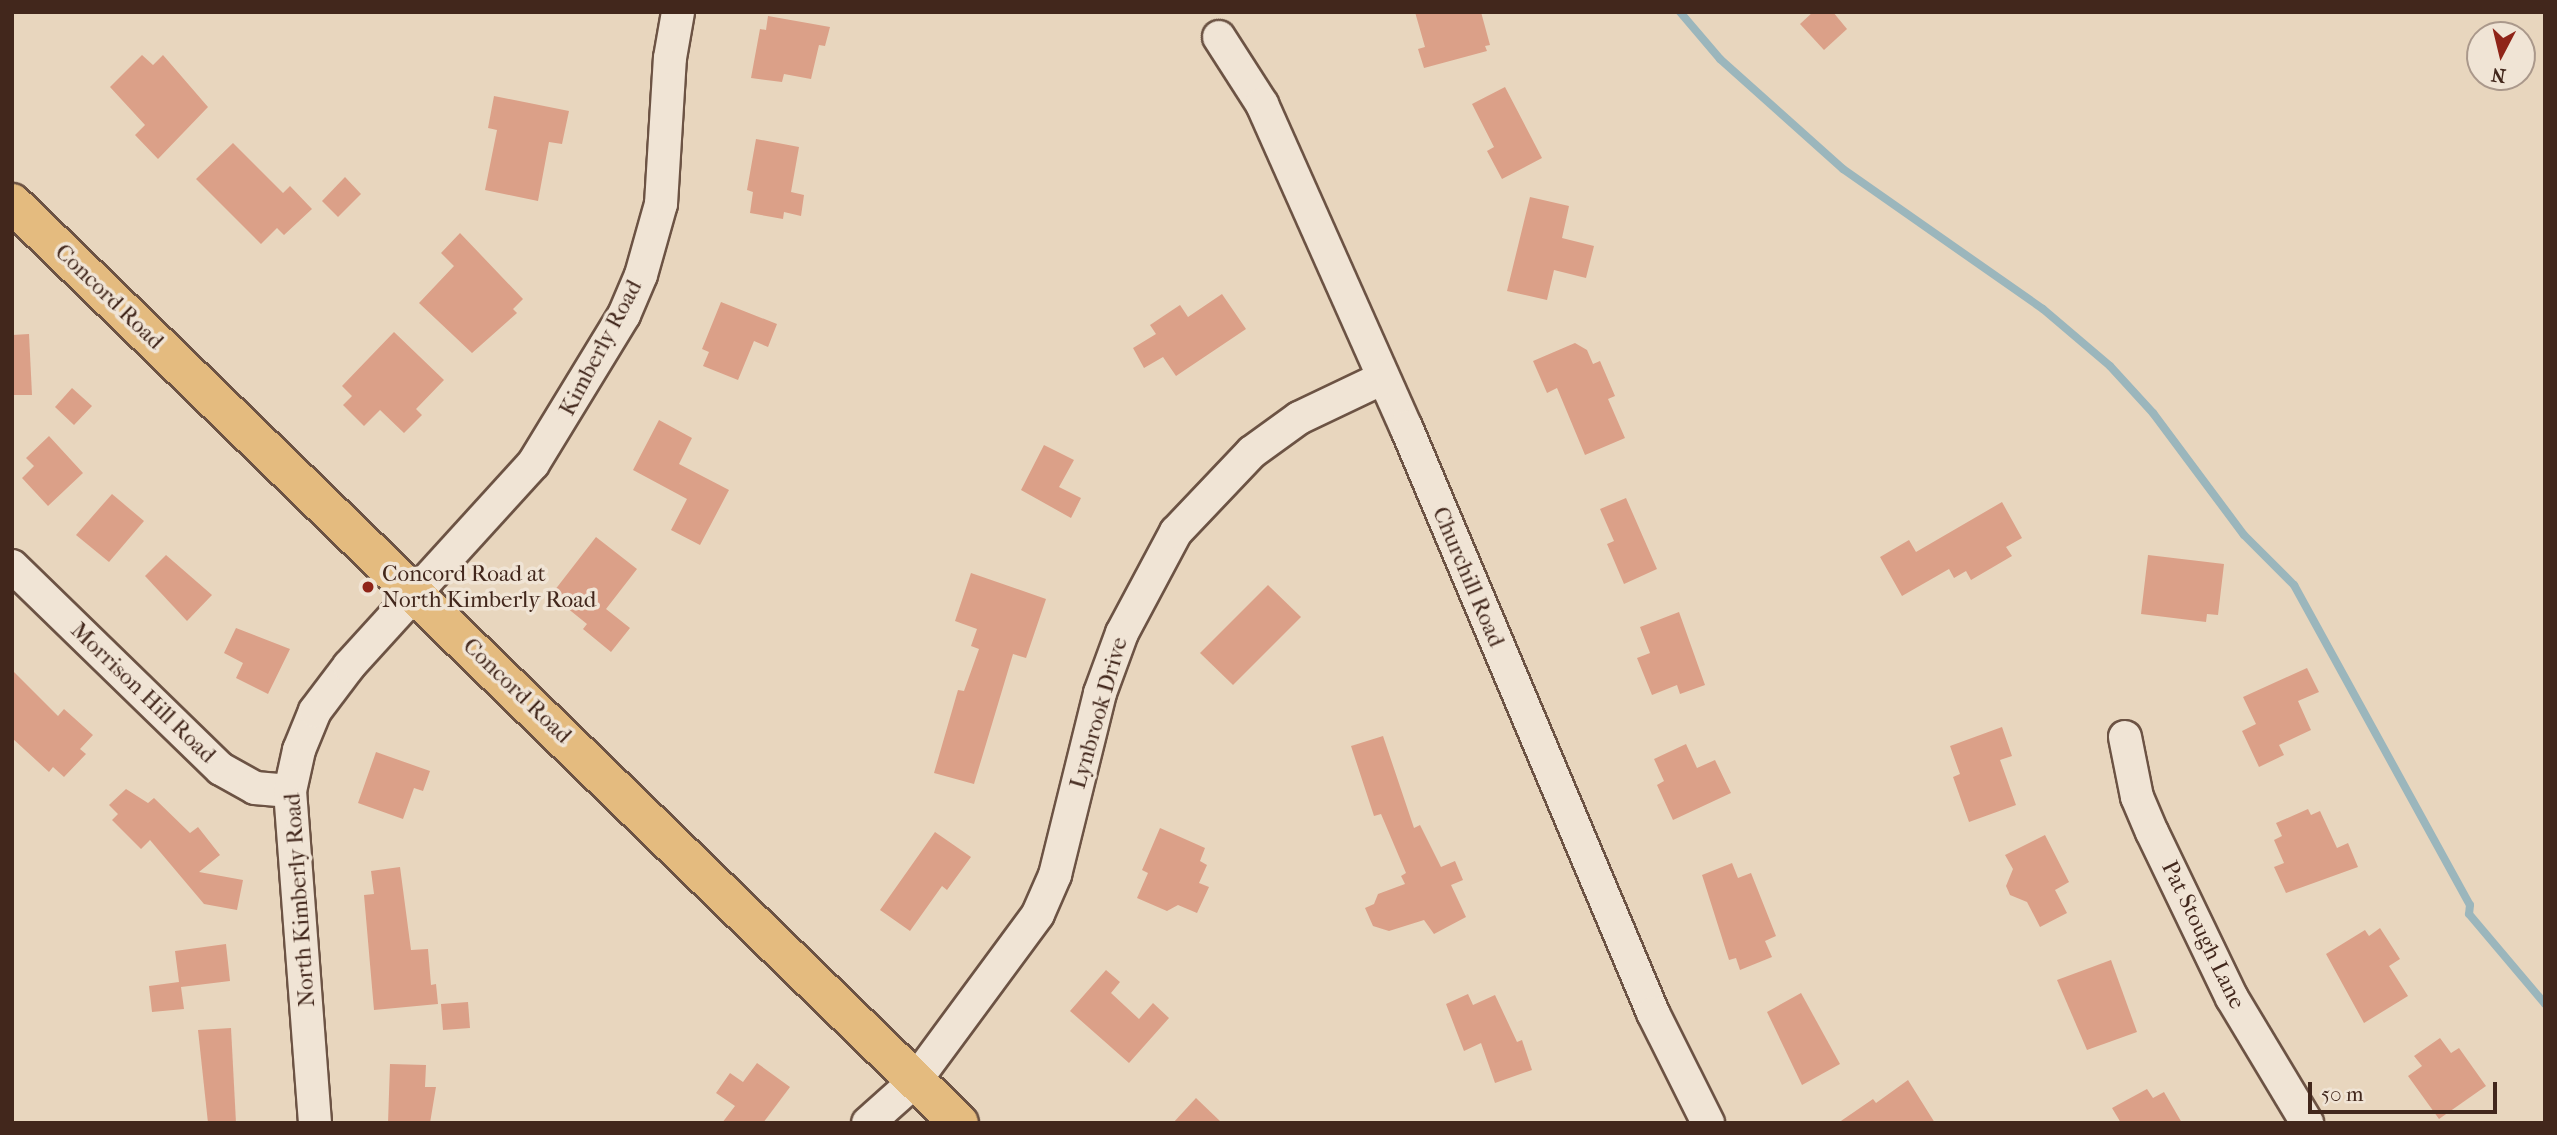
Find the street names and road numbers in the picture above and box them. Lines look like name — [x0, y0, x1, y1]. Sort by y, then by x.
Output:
street label: Concord Road — [49, 238, 169, 356]
street label: Kimberly Road — [554, 275, 648, 421]
street label: Churchill Road — [1426, 503, 1510, 651]
street label: Morrison Hill Road — [65, 617, 221, 769]
street label: Concord Road — [457, 632, 577, 750]
street label: Lynbrook Drive — [1064, 634, 1134, 792]
street label: North Kimberly Road — [279, 792, 321, 1008]
street label: Pat Stough Lane — [2155, 856, 2251, 1014]

